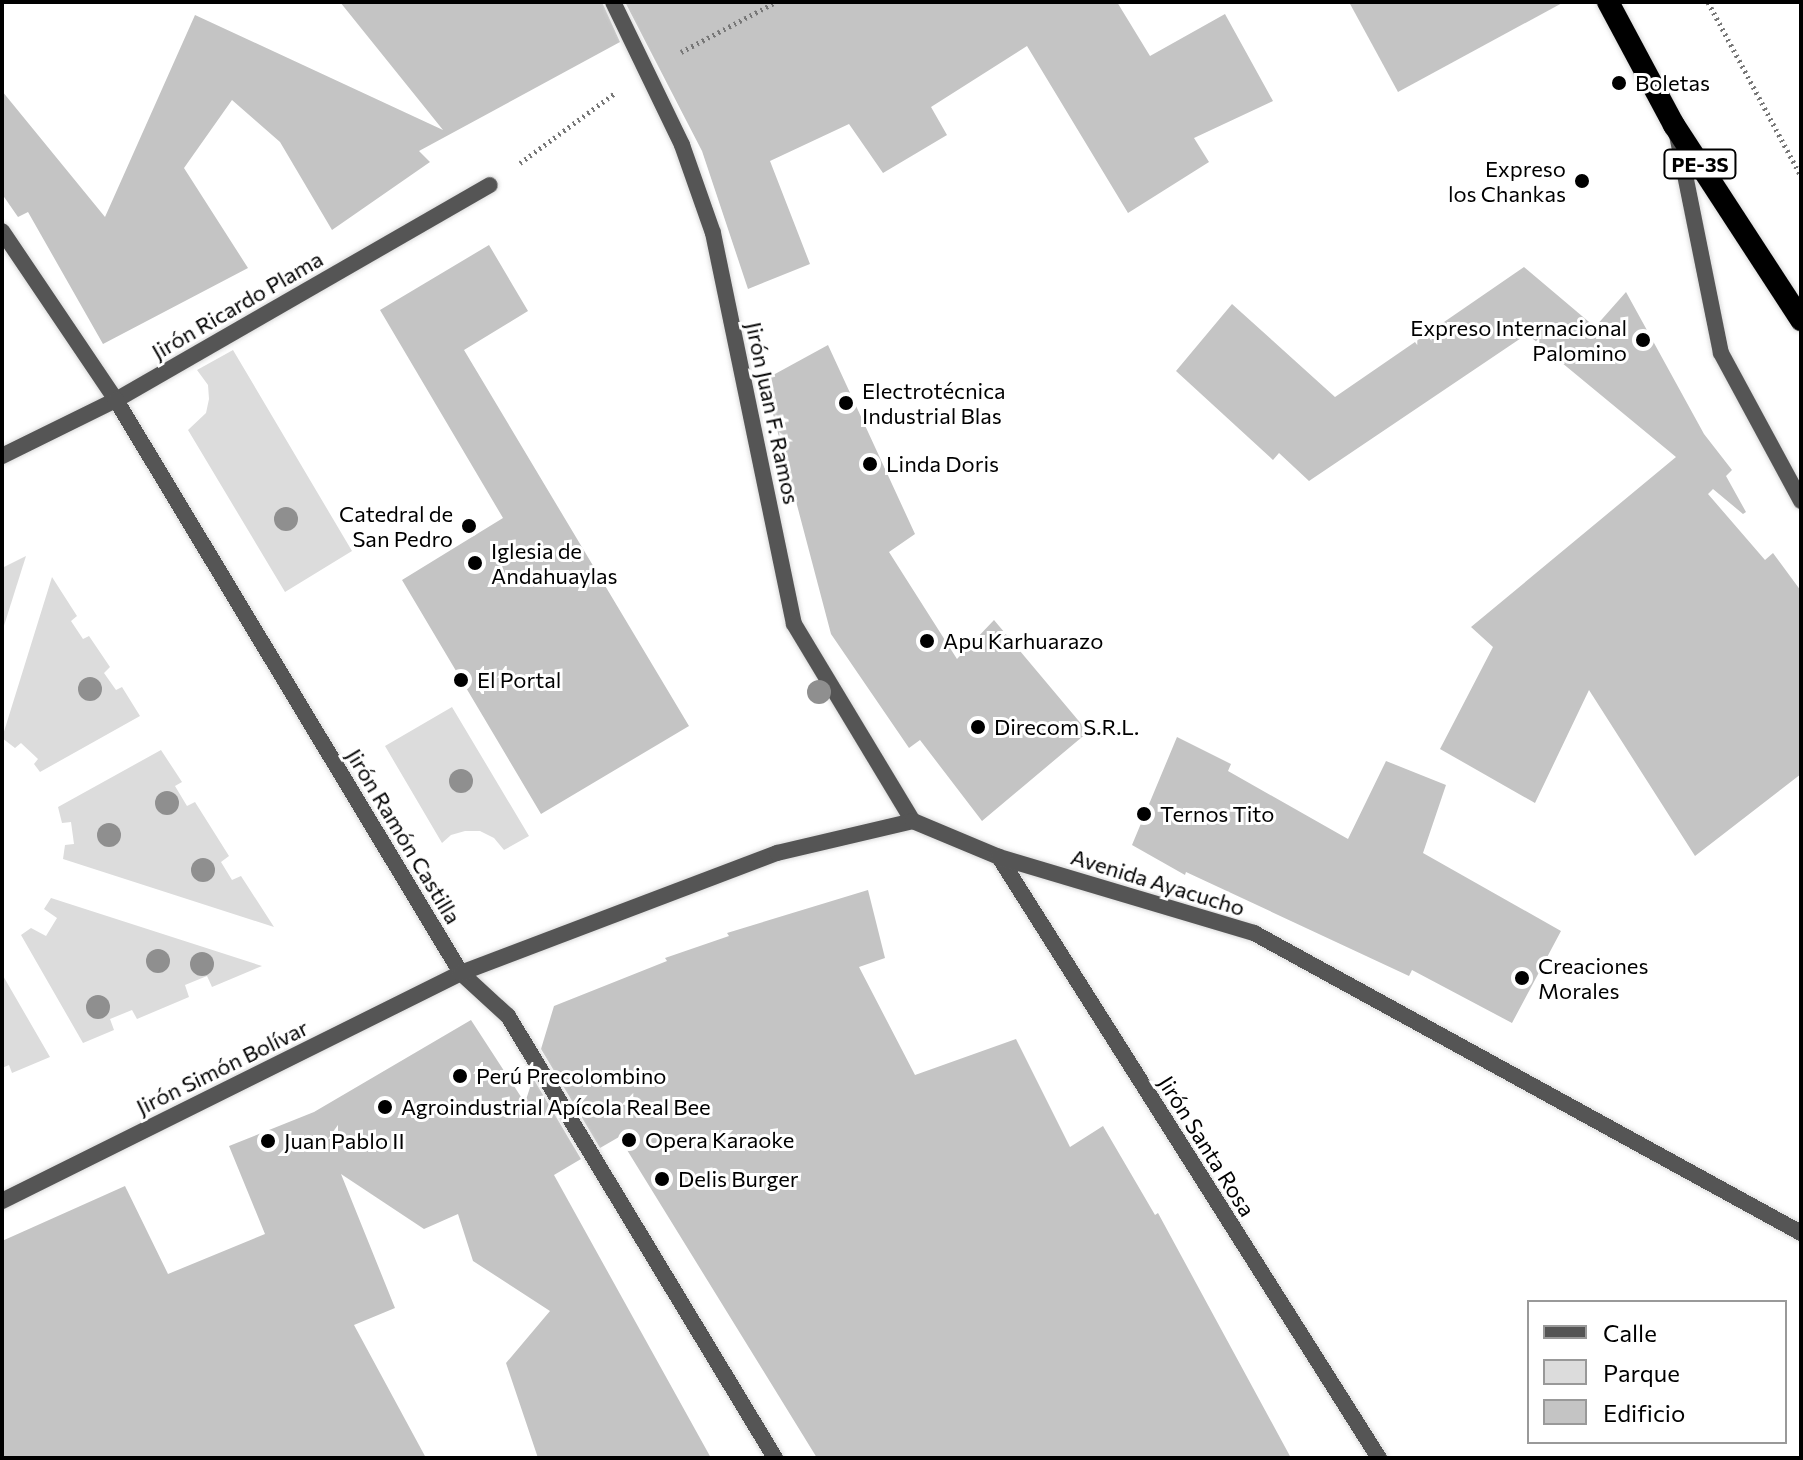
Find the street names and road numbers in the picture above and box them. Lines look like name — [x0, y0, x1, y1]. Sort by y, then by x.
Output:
road number: PE-3S — [1662, 148, 1738, 180]
street label: Jirón Ricardo Plama — [147, 245, 327, 365]
street label: Jirón Juan F. Ramos — [741, 319, 805, 507]
street label: Jirón Ramón Castilla — [341, 744, 467, 928]
street label: Avenida Ayacucho — [1068, 843, 1248, 921]
street label: Jirón Simón Bolívar — [132, 1014, 312, 1120]
street label: Jirón Santa Rosa — [1153, 1071, 1261, 1221]

